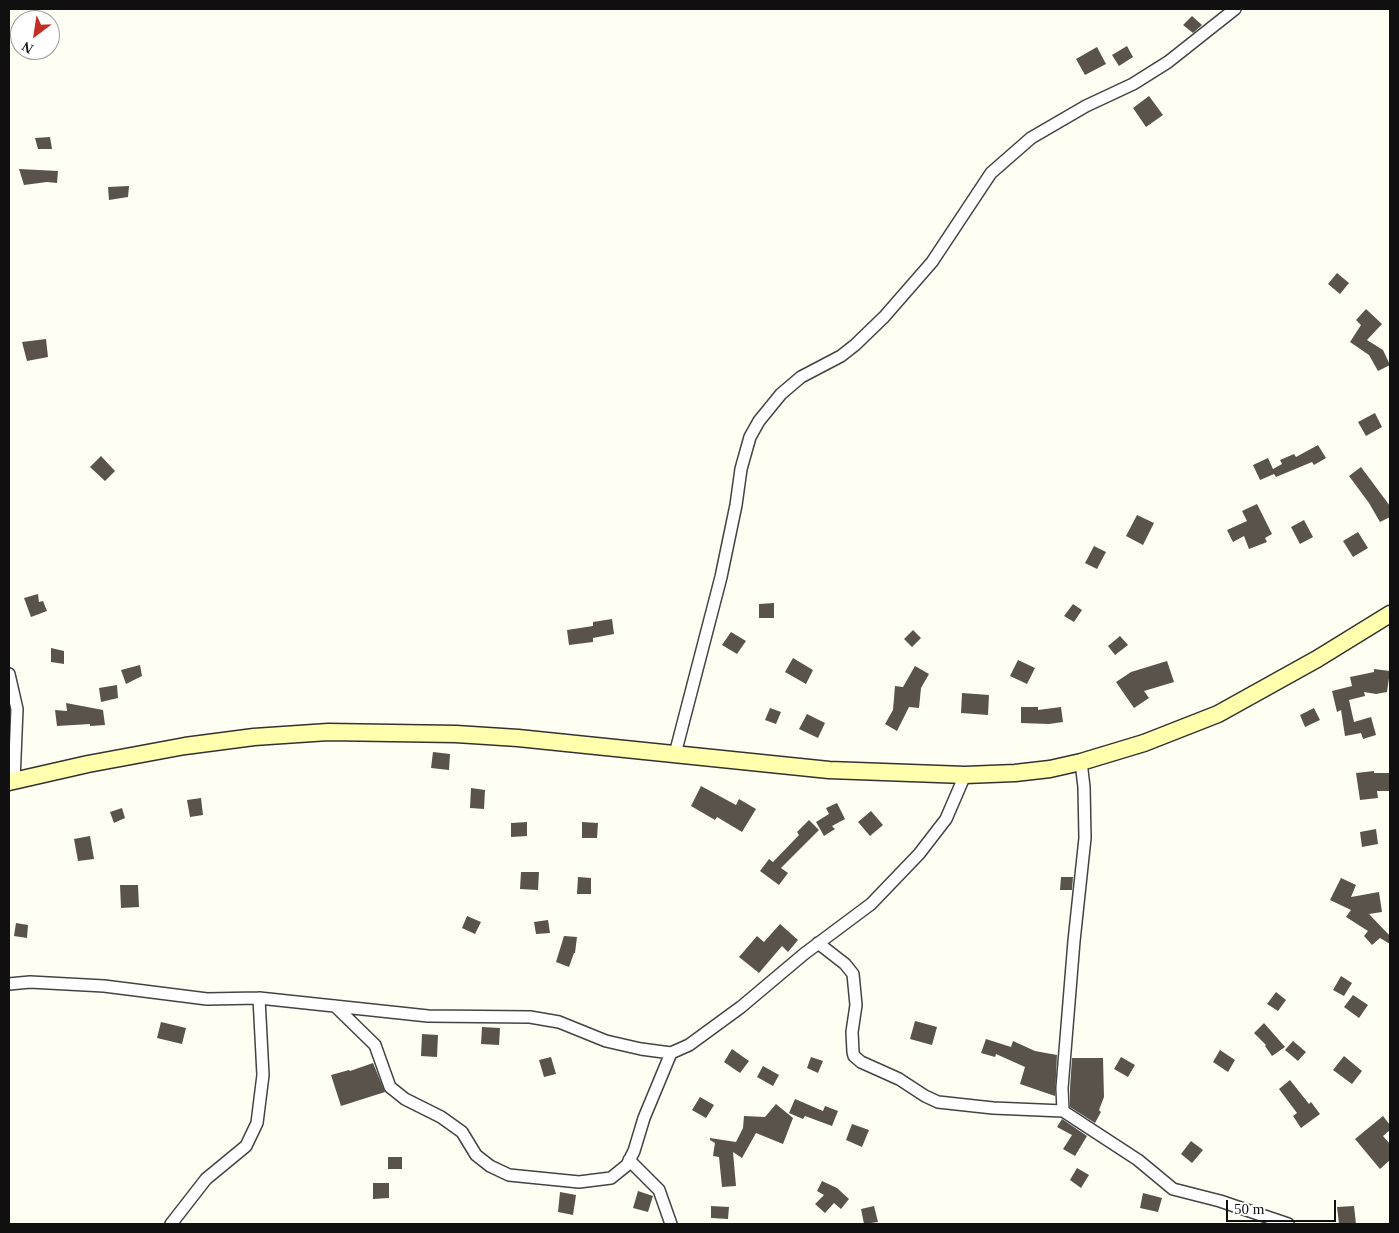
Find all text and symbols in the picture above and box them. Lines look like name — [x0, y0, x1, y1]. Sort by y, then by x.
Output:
north arrow — [10, 10, 60, 60]
text: N — [19, 38, 36, 56]
scale bar — [1229, 1190, 1339, 1222]
text: 50 m — [1234, 1201, 1264, 1217]

